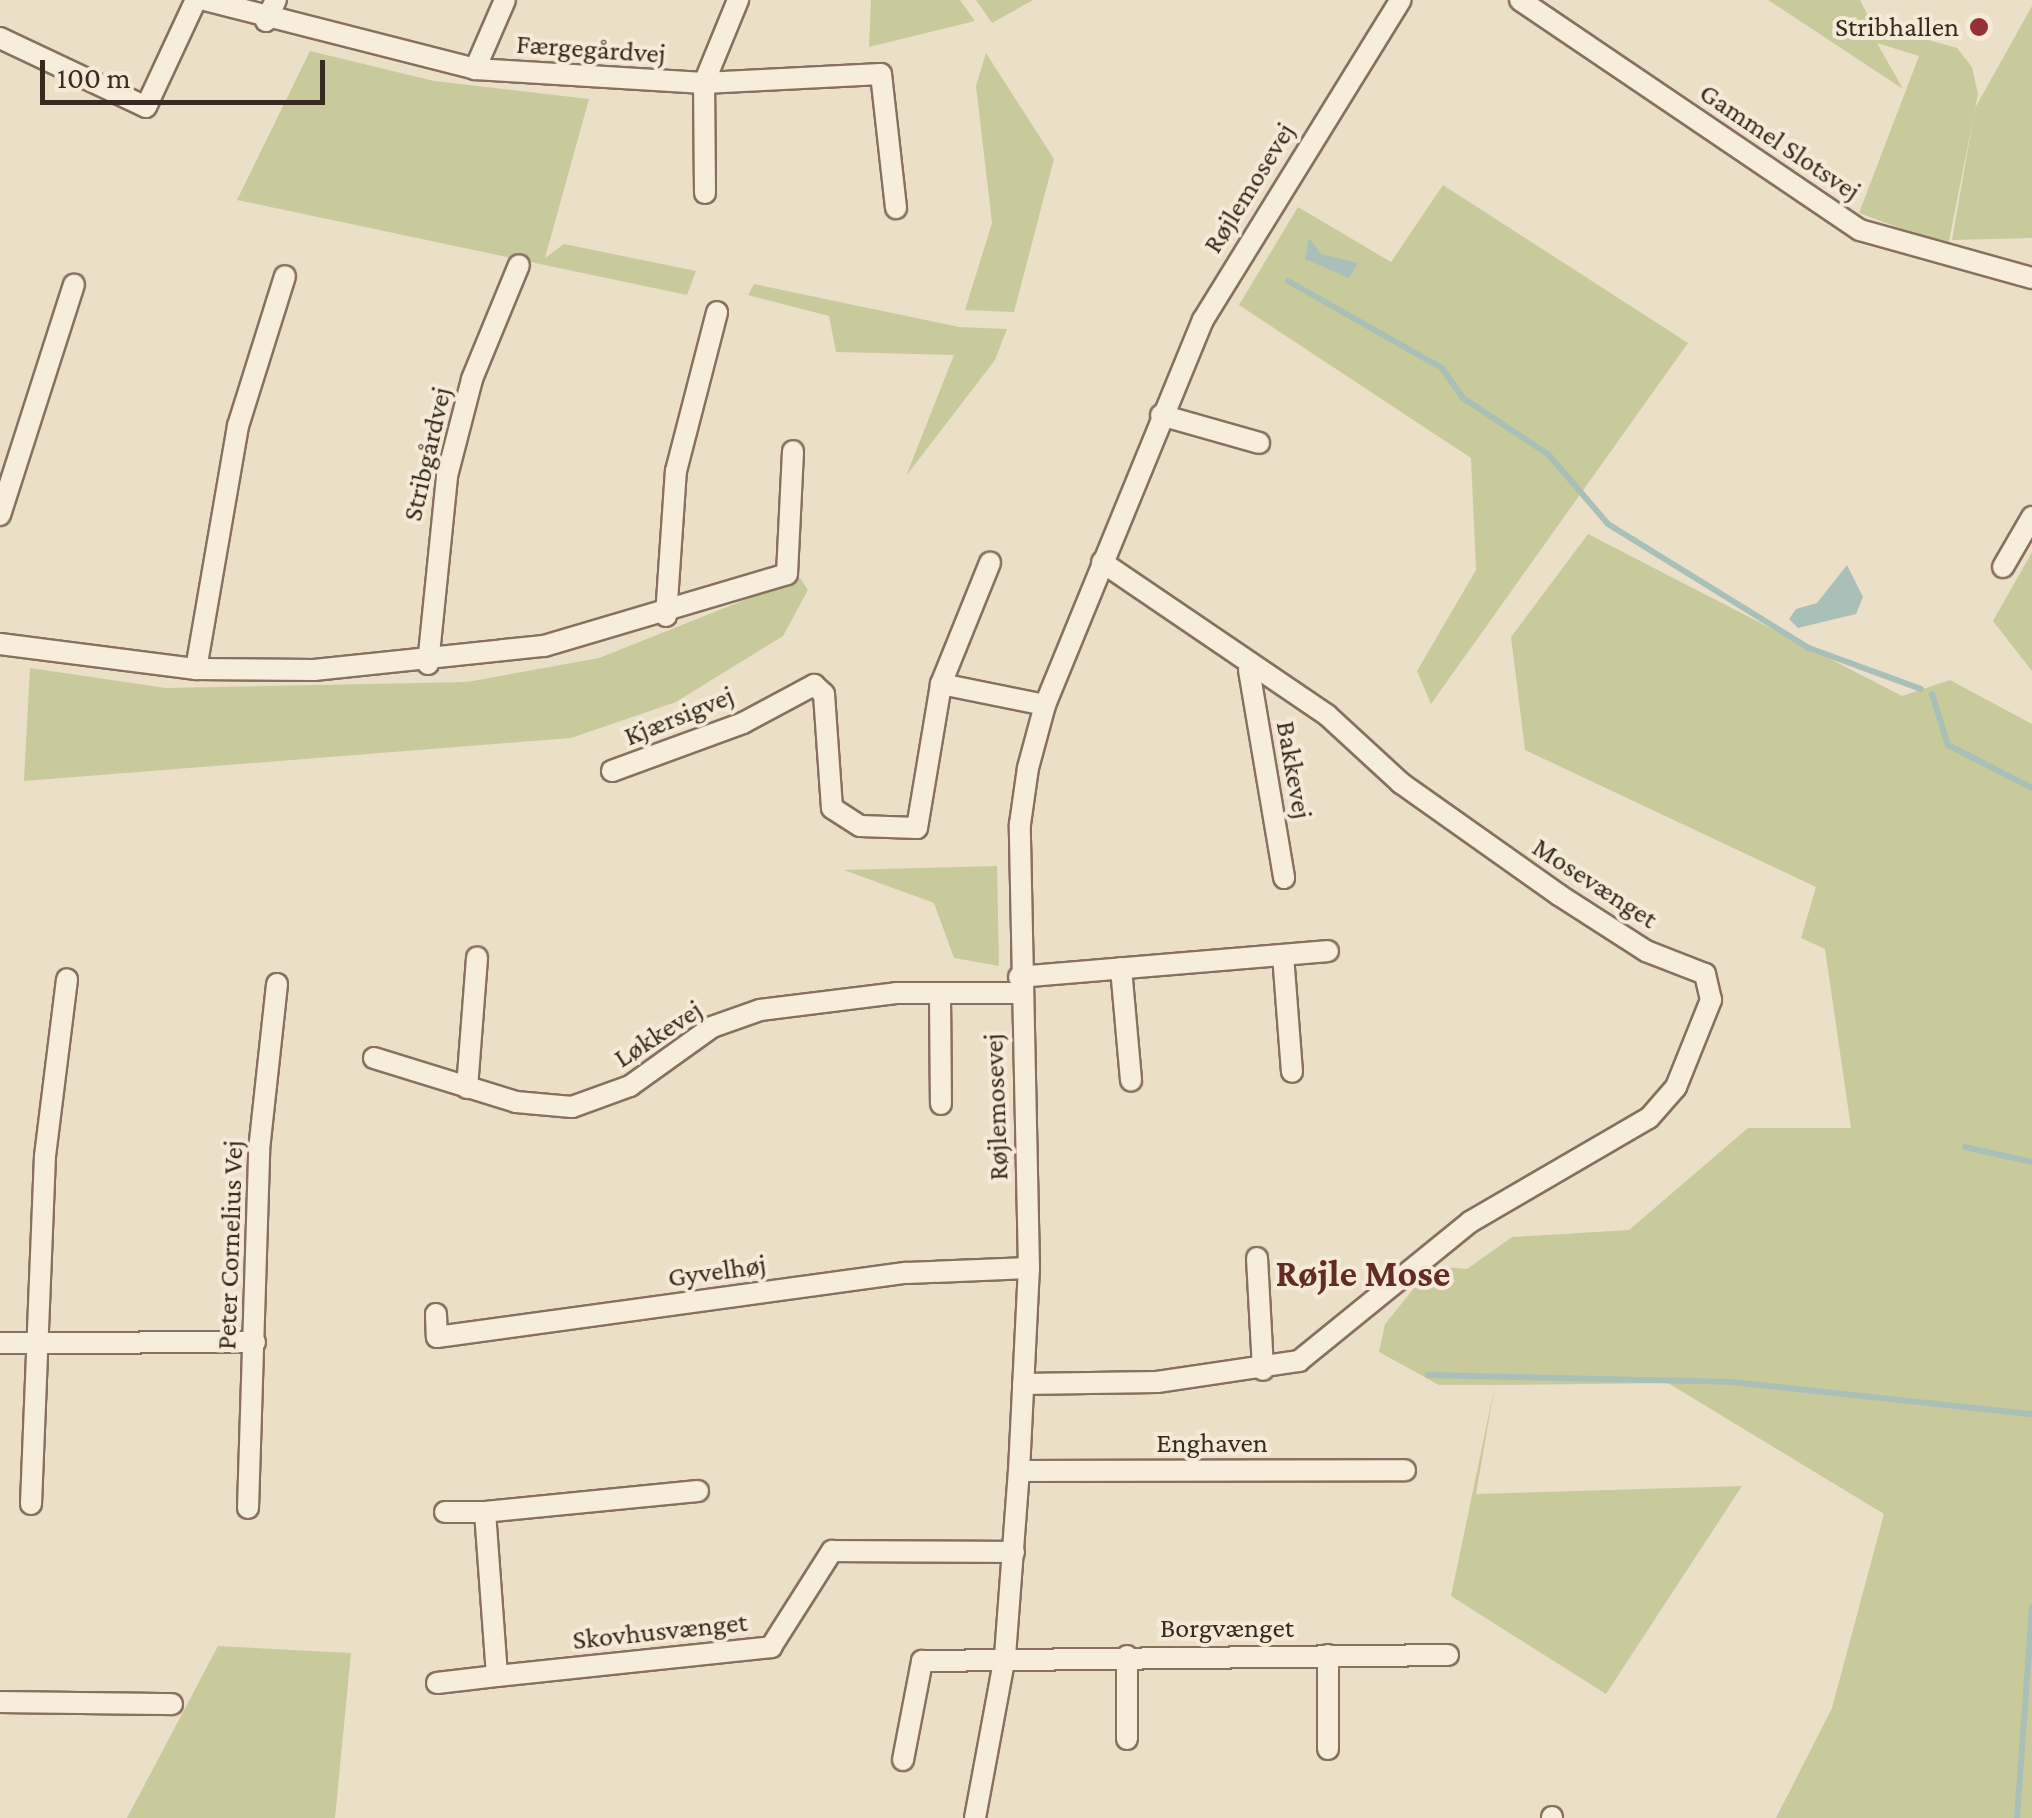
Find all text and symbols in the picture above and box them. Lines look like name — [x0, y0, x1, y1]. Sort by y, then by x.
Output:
place label: Stribhallen — [1835, 10, 1959, 44]
marker: Stribhallen — [1968, 16, 1990, 38]
street label: Færgegårdvej — [515, 27, 667, 71]
scale bar — [45, 40, 330, 102]
text: 100 m — [57, 61, 131, 94]
street label: Gammel Slotsvej — [1693, 76, 1867, 208]
street label: Røjlemosevej — [1196, 117, 1302, 259]
street label: Stribgårdvej — [395, 384, 459, 524]
street label: Kjærsigvej — [619, 679, 739, 753]
street label: Bakkevej — [1269, 718, 1319, 822]
street label: Mosevænget — [1526, 830, 1664, 936]
street label: Løkkevej — [608, 993, 708, 1075]
street label: Røjlemosevej — [977, 1033, 1015, 1181]
street label: Peter Cornelius Vej — [210, 1140, 250, 1350]
street label: Gyvelhøj — [666, 1247, 768, 1295]
district label: Røjle Mose — [1275, 1251, 1451, 1297]
street label: Enghaven — [1156, 1426, 1268, 1460]
street label: Skovhusvænget — [571, 1605, 749, 1657]
street label: Borgvænget — [1160, 1611, 1294, 1645]

